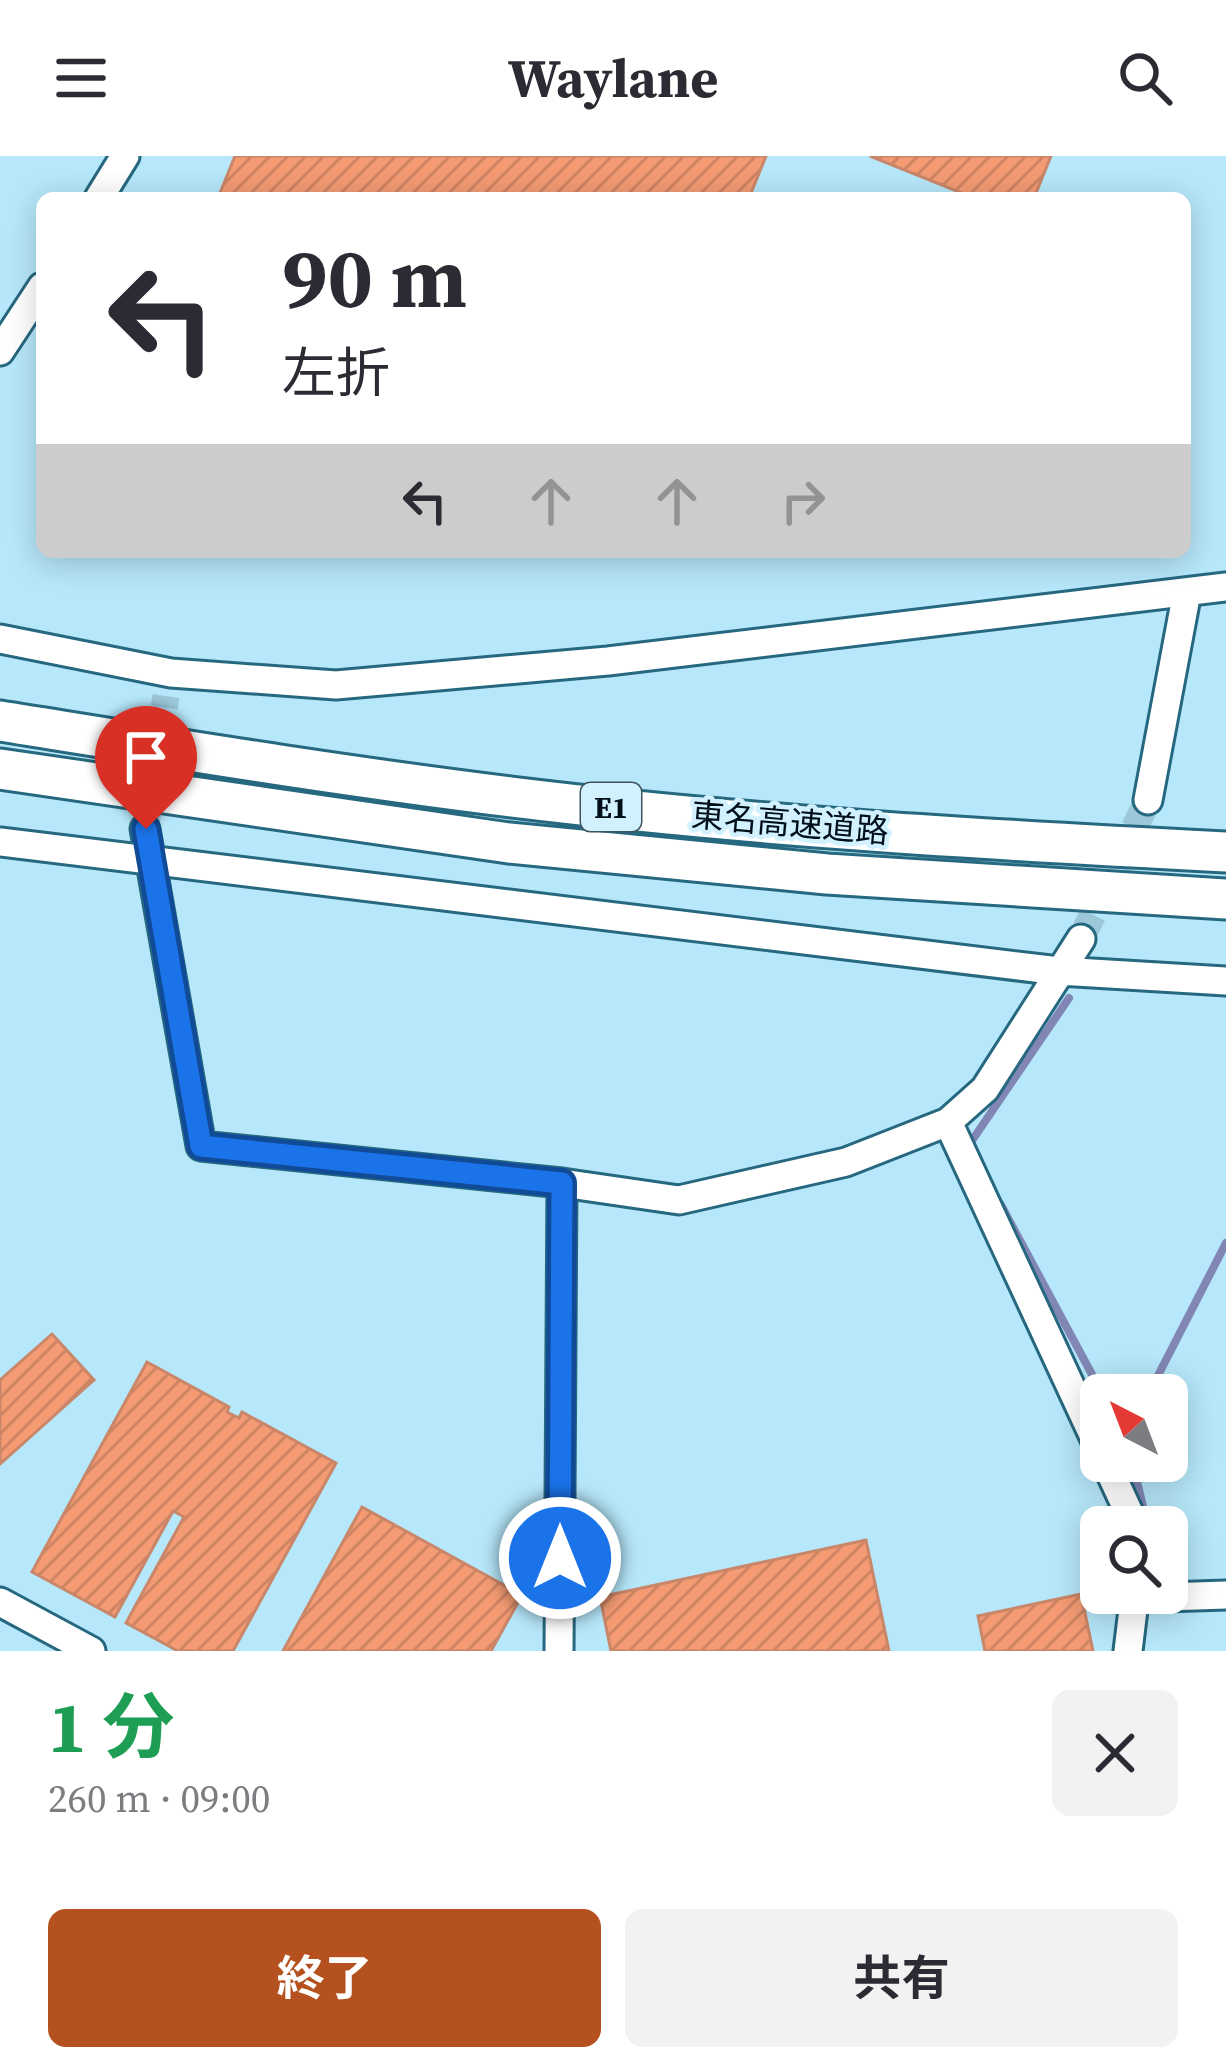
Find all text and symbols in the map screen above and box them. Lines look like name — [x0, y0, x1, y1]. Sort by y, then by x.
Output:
text: Waylane — [508, 41, 718, 115]
icon: menu — [48, 45, 114, 111]
icon: search — [1112, 45, 1178, 111]
text: 90 m — [282, 220, 467, 335]
icon: left — [84, 240, 240, 396]
text: 左折 — [282, 336, 390, 410]
icon: left — [392, 468, 458, 534]
icon: ahead — [518, 468, 584, 534]
icon: ahead — [644, 468, 710, 534]
icon: right — [770, 468, 836, 534]
pin — [95, 706, 197, 829]
icon: arrive — [113, 724, 179, 790]
road number: E1 — [581, 783, 641, 831]
street label: 東名高速道路 — [689, 792, 891, 854]
north arrow — [1080, 1374, 1188, 1482]
map controls — [1080, 1374, 1188, 1614]
position arrow — [497, 1495, 623, 1621]
button: search — [1080, 1506, 1188, 1614]
text: 1 分 — [48, 1677, 174, 1776]
button: close — [1052, 1690, 1178, 1816]
text: 260 m · 09:00 — [48, 1772, 270, 1825]
button: 終了 — [48, 1909, 601, 2047]
button: 共有 — [625, 1909, 1178, 2047]

